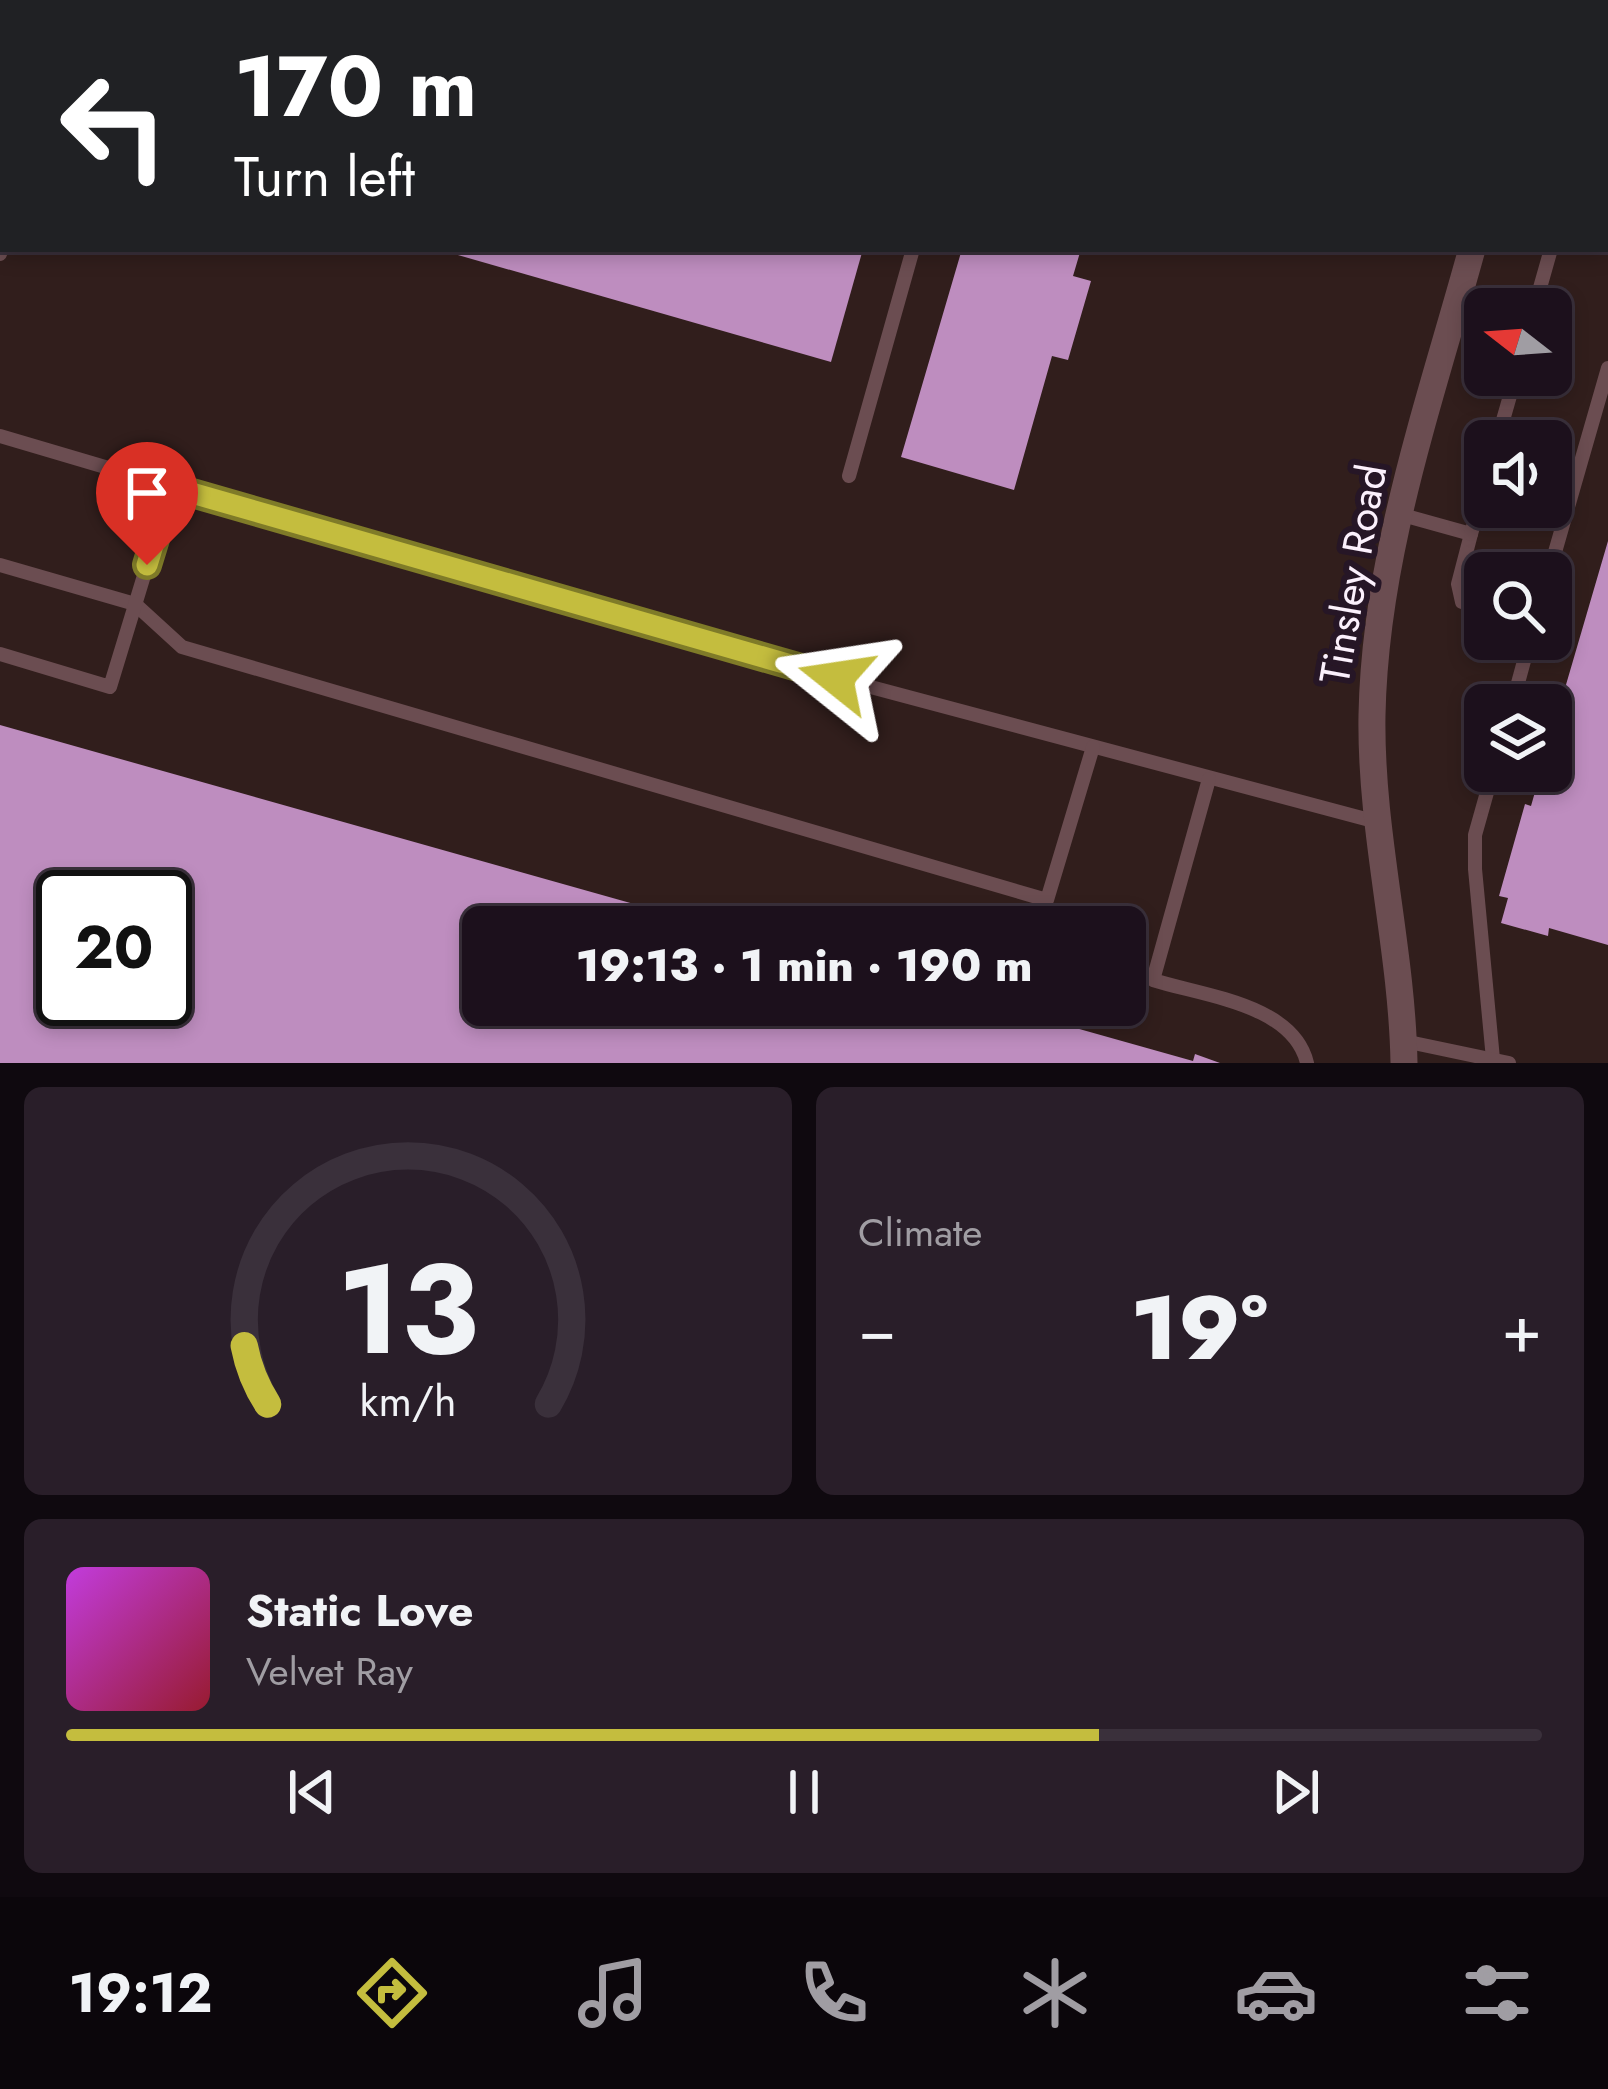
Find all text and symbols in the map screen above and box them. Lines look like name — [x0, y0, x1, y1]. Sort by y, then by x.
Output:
text: 170 m — [234, 26, 477, 148]
icon: left — [36, 48, 192, 204]
text: Turn left — [234, 138, 415, 216]
north arrow — [1464, 288, 1572, 396]
map controls — [1464, 288, 1572, 792]
button: sound — [1464, 420, 1572, 528]
pin — [96, 442, 198, 565]
icon: arrive — [114, 460, 180, 526]
street label: Tinsley Road — [1304, 460, 1402, 688]
button: search — [1464, 552, 1572, 660]
position arrow — [773, 615, 899, 741]
button: layers — [1464, 684, 1572, 792]
speed limit sign: 20 — [36, 870, 192, 1026]
text: 19:13 · 1 min · 190 m — [576, 933, 1032, 998]
text: Climate — [858, 1204, 982, 1261]
text: 13 — [337, 1219, 479, 1400]
text: 19° — [1131, 1263, 1268, 1393]
text: − — [858, 1281, 897, 1377]
text: + — [1501, 1281, 1542, 1377]
text: km/h — [360, 1370, 456, 1432]
text: Static Love — [246, 1578, 474, 1643]
text: Velvet Ray — [246, 1643, 413, 1700]
icon: previous — [279, 1759, 345, 1825]
icon: pause — [771, 1759, 837, 1825]
icon: next — [1263, 1759, 1329, 1825]
icon: directions — [350, 1951, 434, 2035]
icon: music — [571, 1951, 655, 2035]
icon: phone — [792, 1951, 876, 2035]
icon: climate — [1013, 1951, 1097, 2035]
icon: car — [1234, 1951, 1318, 2035]
icon: filters — [1455, 1951, 1539, 2035]
text: 19:12 — [69, 1954, 212, 2032]

